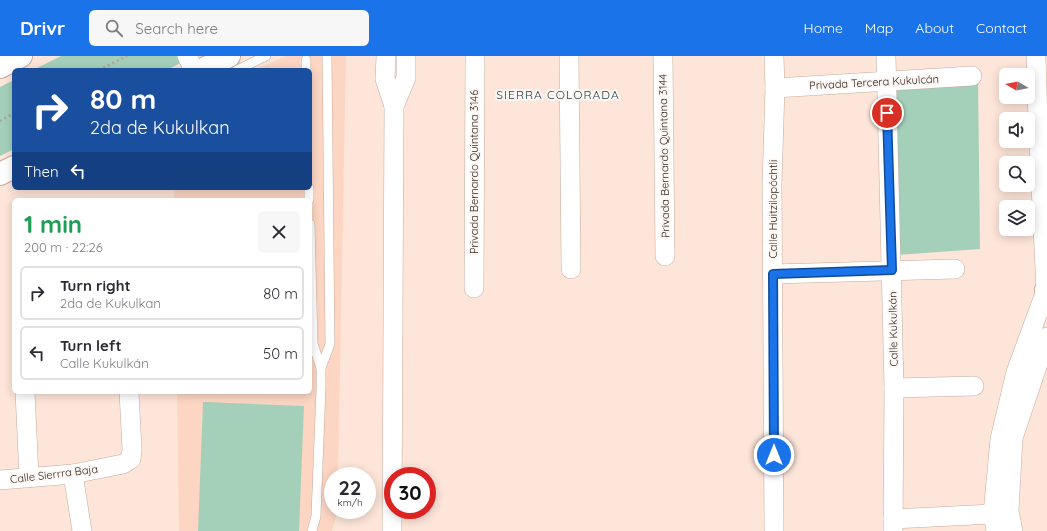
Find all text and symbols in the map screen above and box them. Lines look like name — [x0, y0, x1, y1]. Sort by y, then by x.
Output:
search box — [89, 10, 369, 46]
text: Drivr — [20, 16, 65, 40]
icon: search — [103, 17, 125, 39]
text: Search here — [135, 19, 218, 38]
text: Home — [804, 19, 843, 37]
text: Map — [865, 19, 893, 37]
text: About — [915, 19, 954, 37]
text: Contact — [976, 19, 1027, 37]
north arrow — [999, 68, 1035, 104]
map controls — [999, 68, 1035, 236]
street label: Privada Tercera Kukulcán — [809, 72, 939, 92]
street label: Privada Bernardo Quintana 3144 — [656, 74, 672, 238]
text: 80 m — [90, 81, 156, 116]
icon: right — [24, 84, 76, 136]
district label: SIERRA COLORADA — [496, 87, 620, 102]
street label: Privada Bernardo Quintana 3146 — [467, 90, 481, 254]
pin — [870, 96, 904, 130]
icon: arrive — [876, 102, 898, 124]
button: sound — [999, 112, 1035, 148]
text: 2da de Kukulkan — [90, 116, 230, 139]
button: search — [999, 156, 1035, 192]
icon: left — [67, 160, 89, 182]
street label: Calle Huitzilopóchtli — [766, 160, 780, 258]
text: Then — [24, 162, 59, 181]
button: layers — [999, 200, 1035, 236]
text: 1 min — [24, 209, 82, 239]
button: close — [258, 211, 300, 253]
text: 200 m · 22:26 — [24, 239, 103, 255]
text: Turn right — [60, 276, 131, 295]
icon: right — [26, 282, 48, 304]
text: 80 m — [263, 284, 298, 303]
street label: Calle Kukulkán — [885, 291, 901, 367]
text: 2da de Kukulkan — [60, 295, 161, 311]
text: Turn left — [60, 336, 122, 355]
icon: left — [26, 342, 48, 364]
text: 50 m — [263, 344, 298, 363]
text: Calle Kukulkán — [60, 355, 149, 371]
position arrow — [753, 434, 795, 476]
street label: Calle Sierrra Baja — [9, 462, 99, 486]
speed limit sign: 30 — [384, 467, 436, 519]
text: 22 — [339, 475, 361, 500]
text: km/h — [337, 496, 363, 509]

